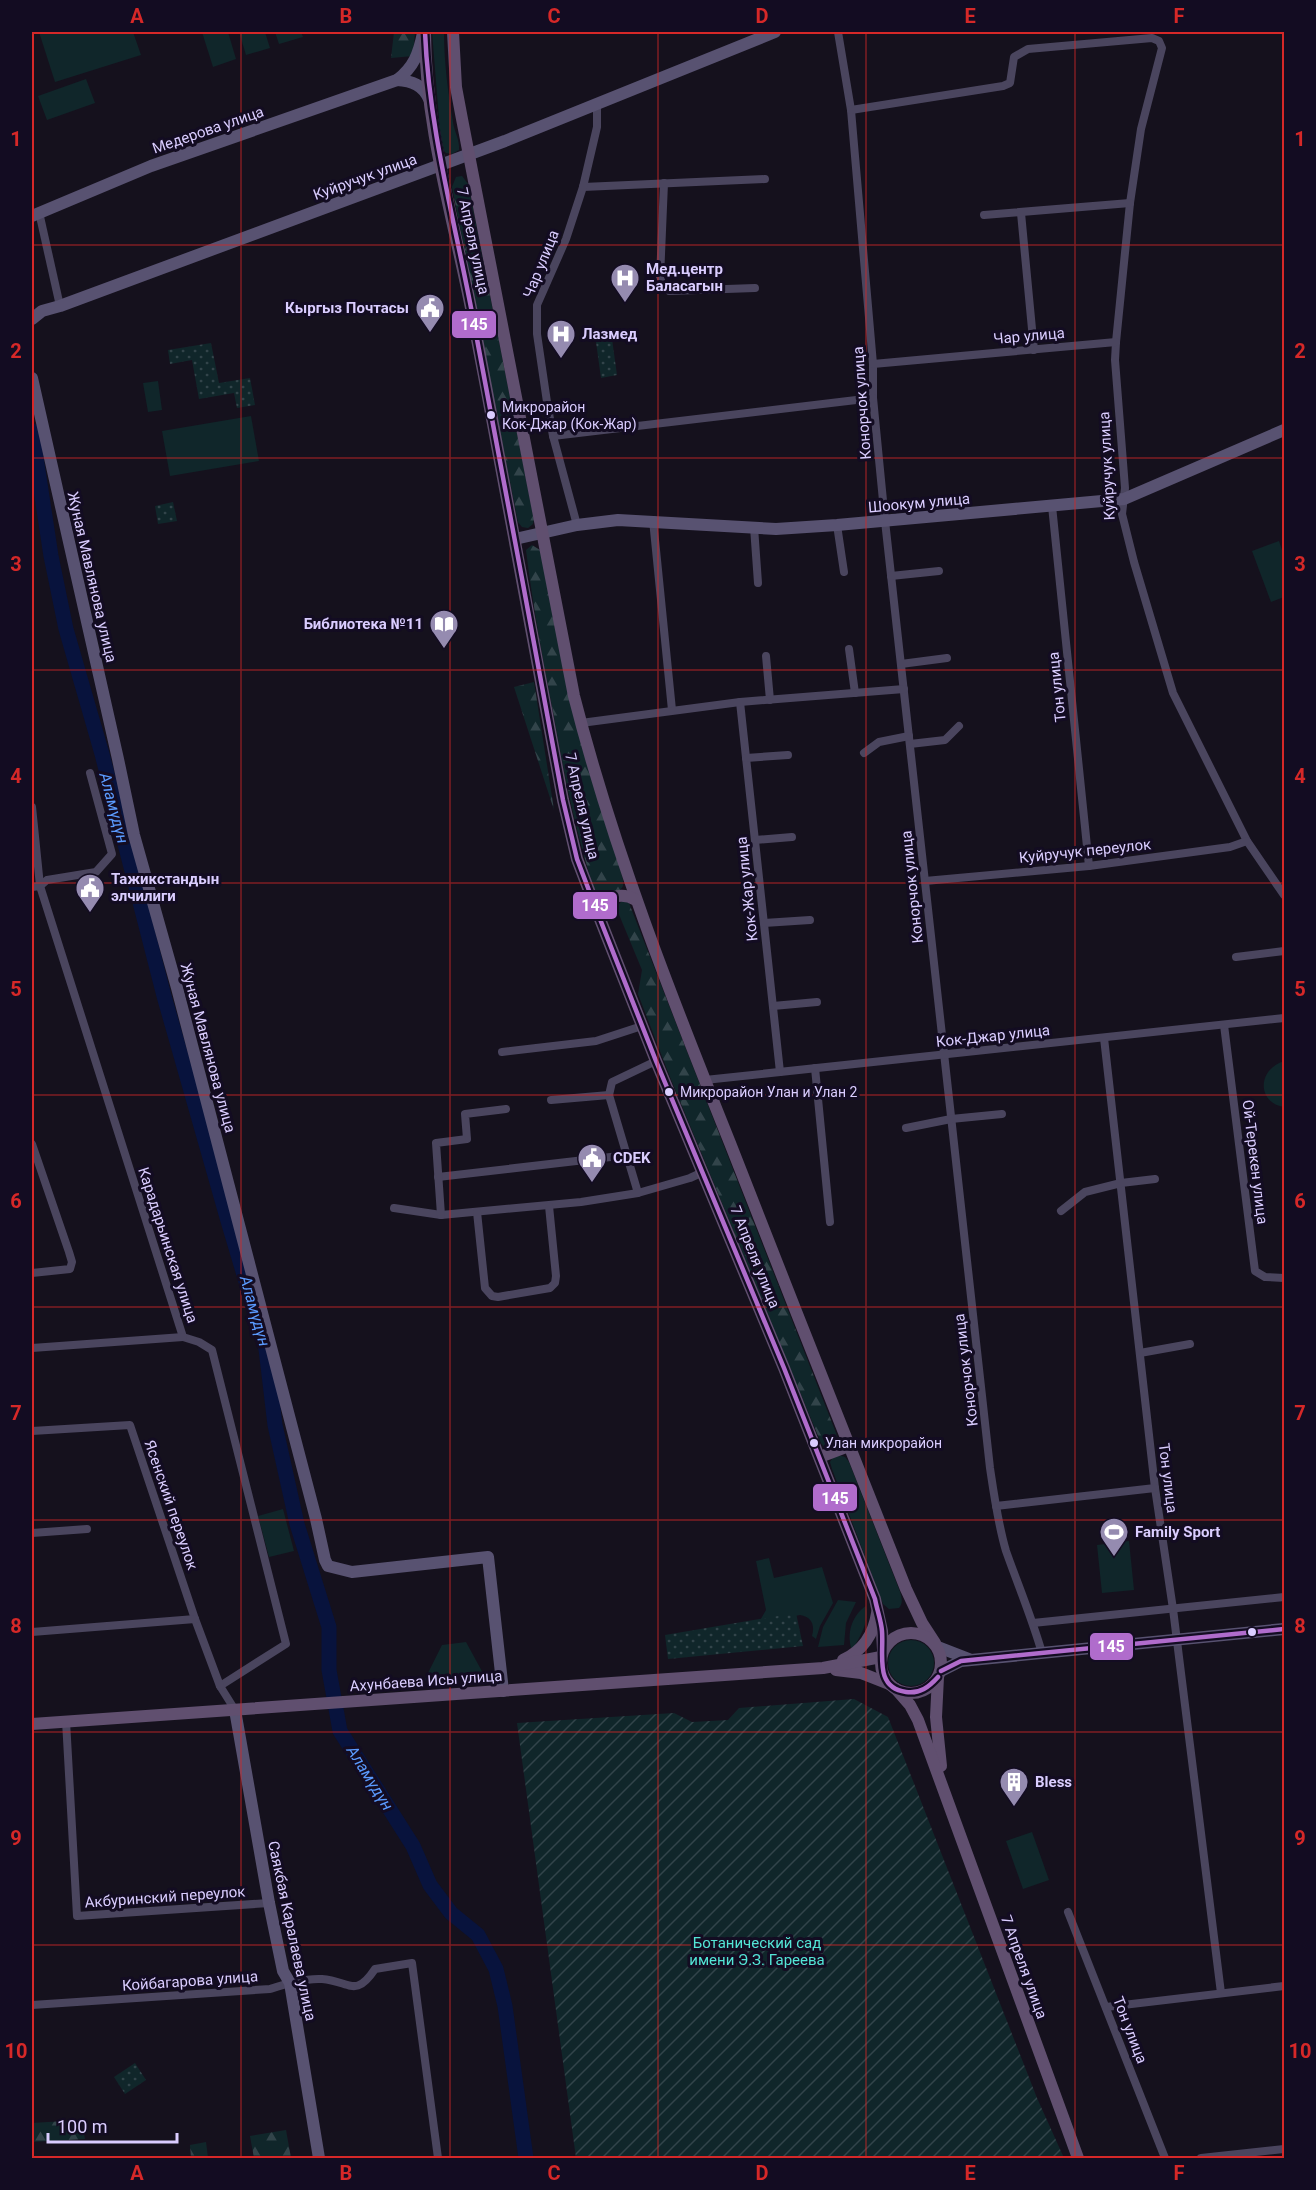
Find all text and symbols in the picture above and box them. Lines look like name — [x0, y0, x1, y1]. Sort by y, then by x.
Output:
text: A — [130, 4, 144, 28]
text: B — [340, 4, 352, 28]
text: C — [547, 4, 561, 28]
text: D — [756, 4, 769, 28]
text: E — [964, 4, 976, 28]
text: F — [1174, 4, 1185, 28]
street label: Медерова улица — [150, 102, 266, 158]
text: 1 — [10, 127, 22, 151]
text: 1 — [1294, 127, 1306, 151]
street label: Куйручук улица — [311, 150, 419, 204]
street label: 7 Апреля улица — [453, 186, 493, 296]
street label: Чар улица — [519, 227, 563, 301]
place label: Мед.центр Баласагын — [646, 260, 723, 295]
hospital icon: Мед.центр Баласагын — [609, 262, 641, 304]
public building icon: Кыргыз Почтасы — [414, 292, 446, 334]
place label: Кыргыз Почтасы — [285, 299, 409, 317]
line badge: 145 — [451, 310, 497, 339]
text: 145 — [460, 315, 488, 334]
hospital icon: Лазмед — [545, 318, 577, 360]
street label: Чар улица — [992, 324, 1066, 348]
place label: Лазмед — [582, 325, 638, 343]
text: 2 — [10, 339, 22, 363]
text: 2 — [1294, 339, 1306, 363]
street label: Конорчок улица — [849, 346, 875, 460]
place label: Микрорайон Кок-Джар (Кок-Жар) — [502, 399, 637, 433]
marker: Микрорайон Кок-Джар (Кок-Жар) — [485, 409, 497, 421]
street label: Куйручук улица — [1095, 411, 1119, 521]
street label: Жуная Мавлянова улица — [64, 490, 120, 664]
street label: Шоокум улица — [867, 490, 971, 516]
text: 3 — [10, 552, 22, 576]
text: 3 — [1294, 552, 1306, 576]
library icon: Библиотека №11 — [428, 608, 460, 650]
place label: Библиотека №11 — [304, 615, 423, 633]
street label: Тон улица — [1044, 651, 1070, 723]
street label: 7 Апреля улица — [561, 751, 603, 861]
text: 4 — [10, 764, 22, 788]
text: 4 — [1294, 764, 1306, 788]
water label: Аламүдүн — [95, 769, 133, 846]
street label: Конорчок улица — [897, 830, 927, 944]
street label: Куйручук переулок — [1018, 835, 1152, 867]
street label: Кок-Жар улица — [733, 836, 761, 942]
place label: Тажикстандын элчилиги — [111, 870, 219, 905]
public building icon: Тажикстандын элчилиги — [74, 872, 106, 914]
line badge: 145 — [572, 891, 618, 920]
text: 145 — [581, 896, 609, 915]
street label: Жуная Мавлянова улица — [177, 961, 239, 1135]
text: 5 — [10, 977, 22, 1001]
text: 5 — [1294, 977, 1306, 1001]
street label: Кок-Джар улица — [935, 1021, 1051, 1051]
place label: Микрорайон Улан и Улан 2 — [680, 1084, 858, 1100]
marker: Микрорайон Улан и Улан 2 — [663, 1086, 675, 1098]
street label: Ой-Терекен улица — [1238, 1099, 1272, 1225]
public building icon: CDEK — [576, 1142, 608, 1184]
place label: CDEK — [613, 1149, 651, 1167]
street label: Карадарьинская улица — [134, 1165, 202, 1325]
text: 6 — [10, 1189, 22, 1213]
text: 6 — [1294, 1189, 1306, 1213]
street label: 7 Апреля улица — [726, 1203, 784, 1311]
water label: Аламүдүн — [236, 1273, 274, 1349]
street label: Конорчок улица — [950, 1313, 982, 1427]
text: 7 — [10, 1401, 22, 1425]
text: 7 — [1294, 1401, 1306, 1425]
place label: Улан микрорайон — [825, 1435, 942, 1451]
marker: Улан микрорайон — [808, 1437, 820, 1449]
street label: Ясенский переулок — [140, 1438, 202, 1572]
street label: Тон улица — [1155, 1442, 1181, 1514]
line badge: 145 — [812, 1483, 858, 1512]
text: 145 — [821, 1489, 849, 1508]
sports icon: Family Sport — [1098, 1516, 1130, 1558]
place label: Family Sport — [1135, 1523, 1220, 1541]
text: 8 — [10, 1614, 22, 1638]
text: 8 — [1294, 1614, 1306, 1638]
unlabelled marker — [1246, 1626, 1258, 1638]
line badge: 145 — [1089, 1632, 1134, 1661]
text: 145 — [1097, 1637, 1125, 1656]
street label: Ахунбаева Исы улица — [349, 1667, 503, 1695]
water label: Аламүдүн — [342, 1741, 397, 1814]
building icon: Bless — [998, 1766, 1030, 1808]
place label: Bless — [1035, 1773, 1072, 1791]
text: 9 — [10, 1826, 22, 1850]
text: 9 — [1294, 1826, 1306, 1850]
street label: Саякбая Каралаева улица — [264, 1839, 320, 2023]
street label: Акбуринский переулок — [84, 1882, 246, 1912]
street label: 7 Апреля улица — [997, 1913, 1051, 2021]
park label: Ботанический сад имени Э.З. Гареева — [689, 1934, 825, 1969]
street label: Койбагарова улица — [121, 1967, 259, 1995]
street label: Тон улица — [1109, 1994, 1151, 2066]
text: 10 — [5, 2039, 27, 2063]
text: 10 — [1289, 2039, 1311, 2063]
scale bar — [48, 2106, 177, 2144]
text: 100 m — [57, 2116, 108, 2137]
text: A — [130, 2161, 144, 2185]
text: B — [340, 2161, 352, 2185]
text: C — [547, 2161, 561, 2185]
text: D — [756, 2161, 769, 2185]
text: E — [964, 2161, 976, 2185]
text: F — [1174, 2161, 1185, 2185]

